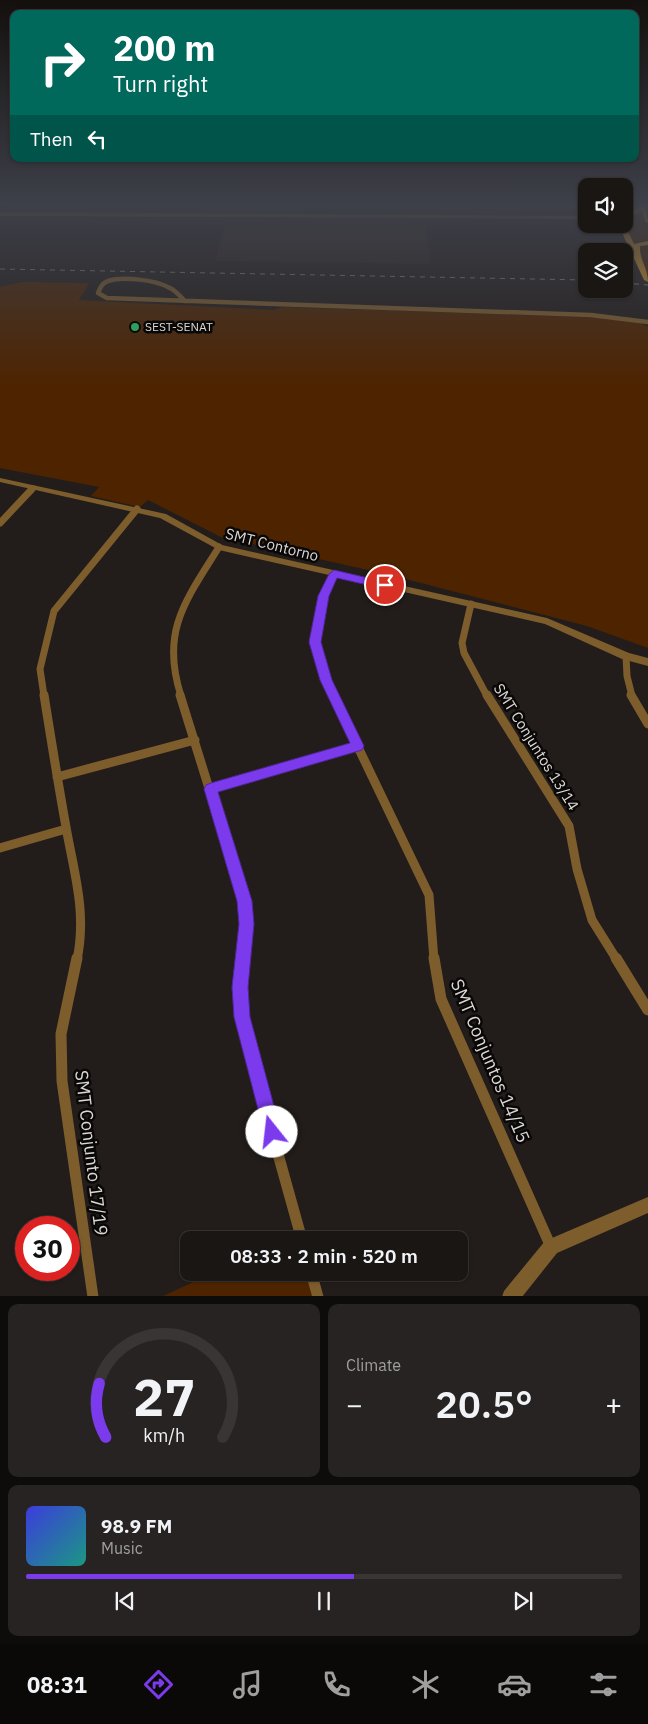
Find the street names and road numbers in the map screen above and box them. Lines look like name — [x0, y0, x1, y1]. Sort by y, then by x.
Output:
street label: SMT Contorno — [224, 524, 321, 565]
street label: SMT Conjuntos 13/14 — [490, 680, 583, 814]
street label: SMT Conjuntos 14/15 — [446, 976, 535, 1146]
street label: SMT Conjunto 17/19 — [70, 1069, 113, 1237]

